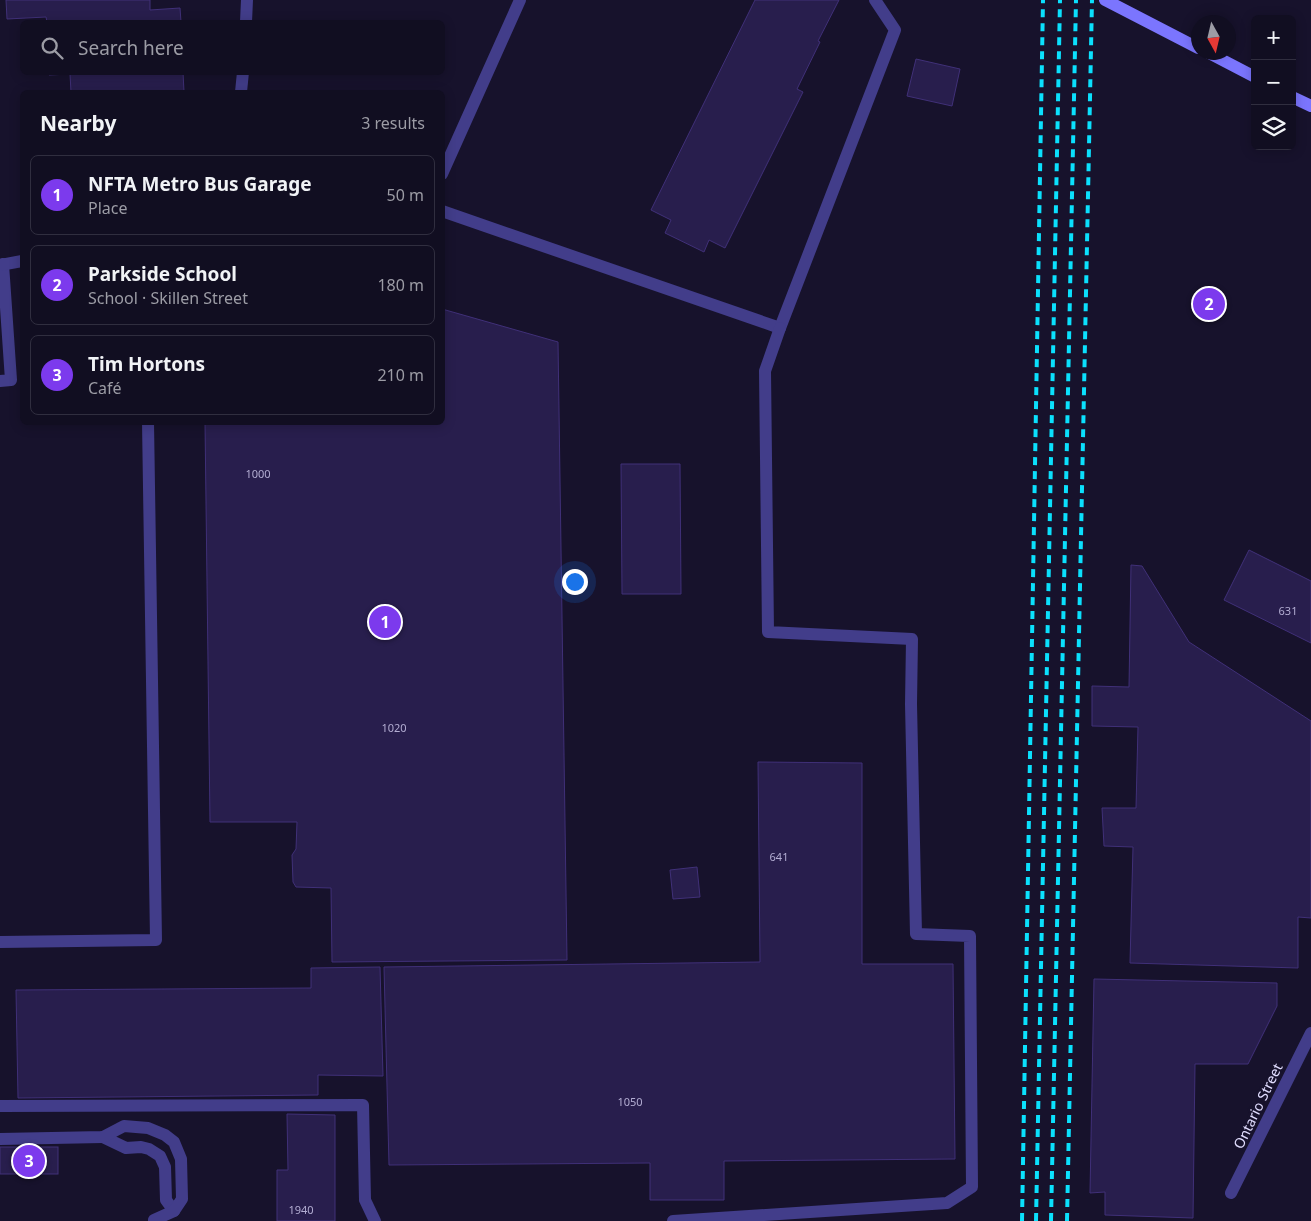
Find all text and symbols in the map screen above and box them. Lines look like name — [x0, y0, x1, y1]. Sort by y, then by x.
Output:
north arrow — [1191, 15, 1236, 60]
map controls — [1251, 15, 1296, 150]
button: + — [1251, 15, 1296, 60]
search box — [20, 20, 445, 75]
icon: search — [38, 34, 66, 62]
text: Search here — [78, 35, 184, 61]
button: − — [1251, 60, 1296, 105]
button: layers — [1251, 105, 1296, 150]
text: Nearby — [40, 109, 116, 137]
text: 3 results — [361, 112, 425, 134]
text: NFTA Metro Bus Garage — [88, 171, 311, 197]
text: 1 — [52, 184, 62, 206]
text: 50 m — [387, 184, 424, 206]
text: Place — [88, 197, 128, 219]
text: Parkside School — [88, 261, 237, 287]
text: 2 — [52, 274, 62, 296]
text: 180 m — [377, 274, 424, 296]
pin: 2 — [1193, 285, 1225, 323]
text: School · Skillen Street — [88, 287, 248, 309]
text: Tim Hortons — [88, 351, 205, 377]
text: 3 — [52, 364, 62, 386]
text: 210 m — [377, 364, 424, 386]
text: Café — [88, 377, 122, 399]
house number: 1000 — [245, 466, 271, 481]
your location — [562, 569, 588, 595]
pin: 1 — [369, 603, 401, 641]
house number: 631 — [1279, 603, 1297, 618]
house number: 1020 — [381, 720, 407, 735]
house number: 641 — [770, 849, 788, 864]
street label: Ontario Street — [1229, 1060, 1286, 1152]
house number: 1050 — [617, 1094, 643, 1109]
pin: 3 — [13, 1142, 45, 1180]
house number: 1940 — [288, 1202, 314, 1217]

